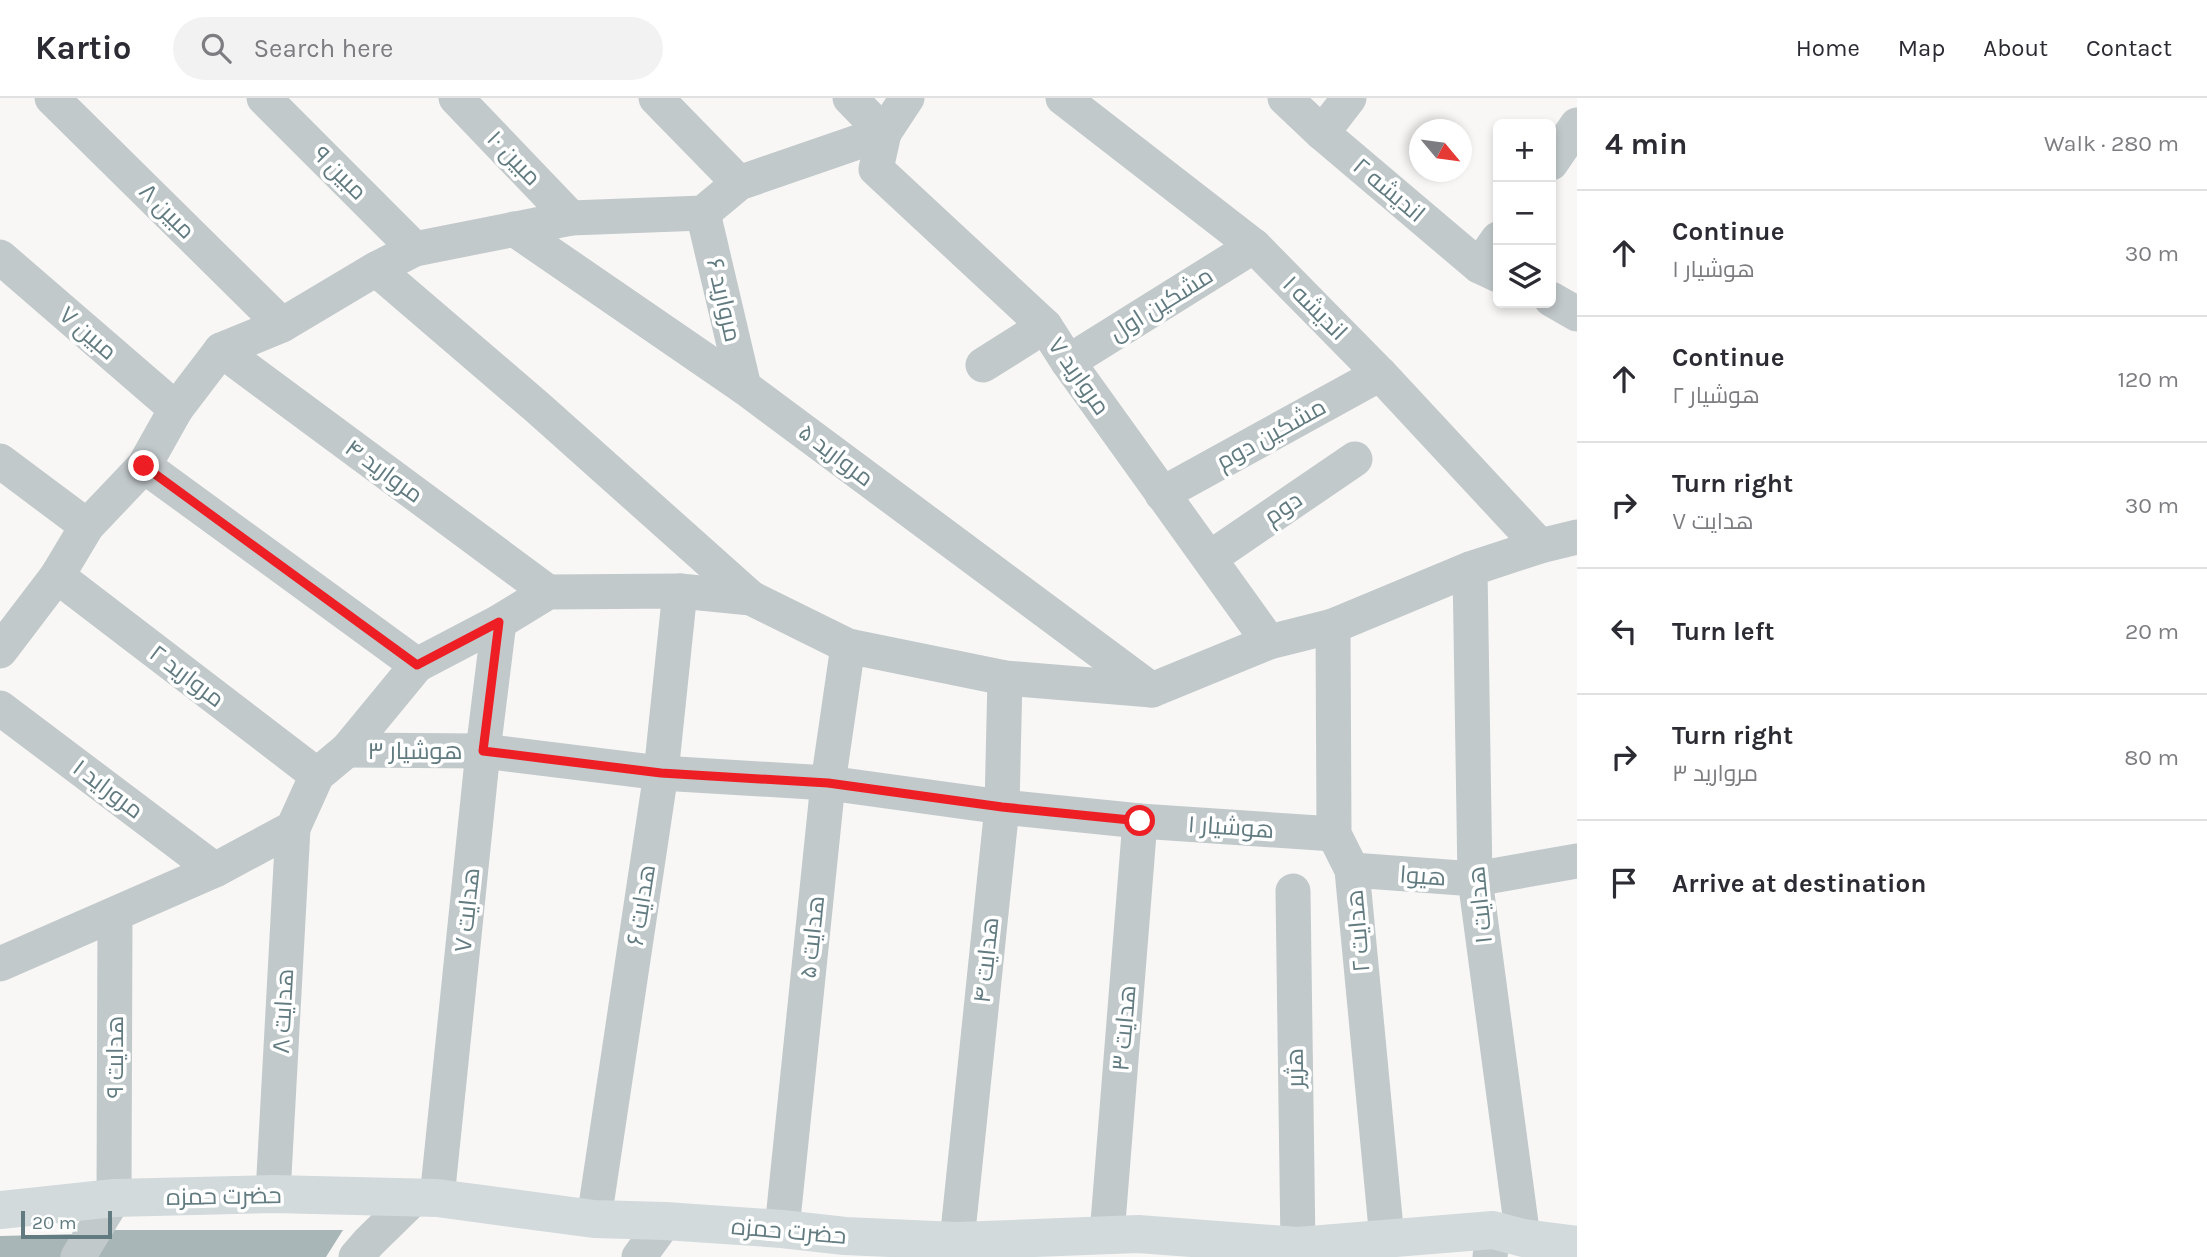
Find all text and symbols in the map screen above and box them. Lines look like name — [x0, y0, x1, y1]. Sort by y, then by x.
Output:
search box — [173, 17, 663, 80]
text: Kartio — [35, 29, 131, 67]
icon: search — [197, 29, 235, 67]
text: Search here — [253, 33, 393, 64]
text: Home — [1796, 34, 1860, 62]
text: Map — [1898, 34, 1945, 62]
text: About — [1983, 34, 2048, 62]
text: Contact — [2086, 34, 2172, 62]
north arrow — [1409, 119, 1472, 182]
map controls — [1493, 119, 1556, 308]
button: + — [1493, 119, 1556, 182]
street label: مبین ۱۰ — [481, 125, 547, 191]
text: 4 min — [1605, 126, 1687, 162]
text: Walk · 280 m — [2044, 130, 2179, 157]
street label: مبین ۹ — [307, 140, 373, 206]
street label: اندیشه ۲ — [1347, 152, 1431, 228]
street label: مبین ۸ — [133, 177, 201, 245]
button: − — [1493, 182, 1556, 245]
text: Continue — [1672, 216, 1784, 247]
icon: ahead — [1605, 234, 1643, 272]
text: 30 m — [2125, 240, 2179, 267]
button: layers — [1493, 245, 1556, 308]
street label: مروارید ۶ — [701, 255, 747, 345]
text: هوشیار ۱ — [1672, 256, 1755, 283]
street label: مشکین اول — [1104, 261, 1218, 347]
street label: اندیشه ۱ — [1277, 270, 1353, 346]
street label: مبین ۷ — [54, 300, 122, 366]
street label: مروارید ۷ — [1042, 332, 1116, 420]
text: Continue — [1672, 342, 1784, 373]
icon: ahead — [1605, 360, 1643, 398]
text: 120 m — [2117, 366, 2179, 393]
text: هوشیار ۲ — [1672, 382, 1760, 409]
street label: مشکین دوم — [1211, 392, 1332, 477]
street label: مروارید ۵ — [793, 418, 879, 492]
street label: مروارید ۴ — [340, 433, 428, 509]
route end — [128, 450, 159, 481]
text: Turn right — [1672, 468, 1793, 499]
street label: دوم — [1259, 485, 1308, 532]
icon: right — [1605, 486, 1643, 524]
text: 30 m — [2125, 492, 2179, 519]
text: هدایت ۷ — [1672, 508, 1754, 535]
icon: left — [1605, 612, 1643, 650]
text: Turn left — [1672, 616, 1774, 647]
text: 20 m — [2125, 618, 2179, 645]
street label: مروارید ۲ — [144, 639, 230, 713]
text: Turn right — [1672, 720, 1793, 751]
street label: هوشیار ۳ — [367, 737, 463, 765]
icon: right — [1605, 738, 1643, 776]
text: 80 m — [2124, 744, 2179, 771]
street label: مروراید ۱ — [67, 753, 149, 825]
text: مروارید ۳ — [1672, 760, 1758, 787]
route start — [1124, 805, 1155, 836]
street label: هوشیار ۱ — [1187, 810, 1275, 844]
street label: هیوا — [1399, 860, 1447, 892]
street label: هدایت ۶ — [621, 863, 661, 947]
icon: arrive — [1605, 864, 1643, 902]
street label: هدایت ۱ — [1462, 865, 1498, 945]
street label: هدایت ۷ — [449, 866, 485, 954]
text: Arrive at destination — [1672, 868, 1926, 899]
street label: هدایت ۲ — [1340, 889, 1376, 973]
street label: هدایت ۵ — [794, 894, 830, 980]
street label: هدایت ۴ — [968, 916, 1004, 1004]
street label: هدایت ۸ — [267, 968, 299, 1054]
street label: هدایت ۳ — [1106, 984, 1142, 1072]
street label: هدایت ۹ — [101, 1016, 129, 1098]
street label: هژیر — [1281, 1048, 1309, 1090]
street label: حضرت حمزه — [166, 1181, 282, 1211]
scale bar — [21, 1208, 112, 1240]
text: 20 m — [32, 1212, 77, 1234]
street label: حضرت حمزه — [730, 1212, 848, 1250]

